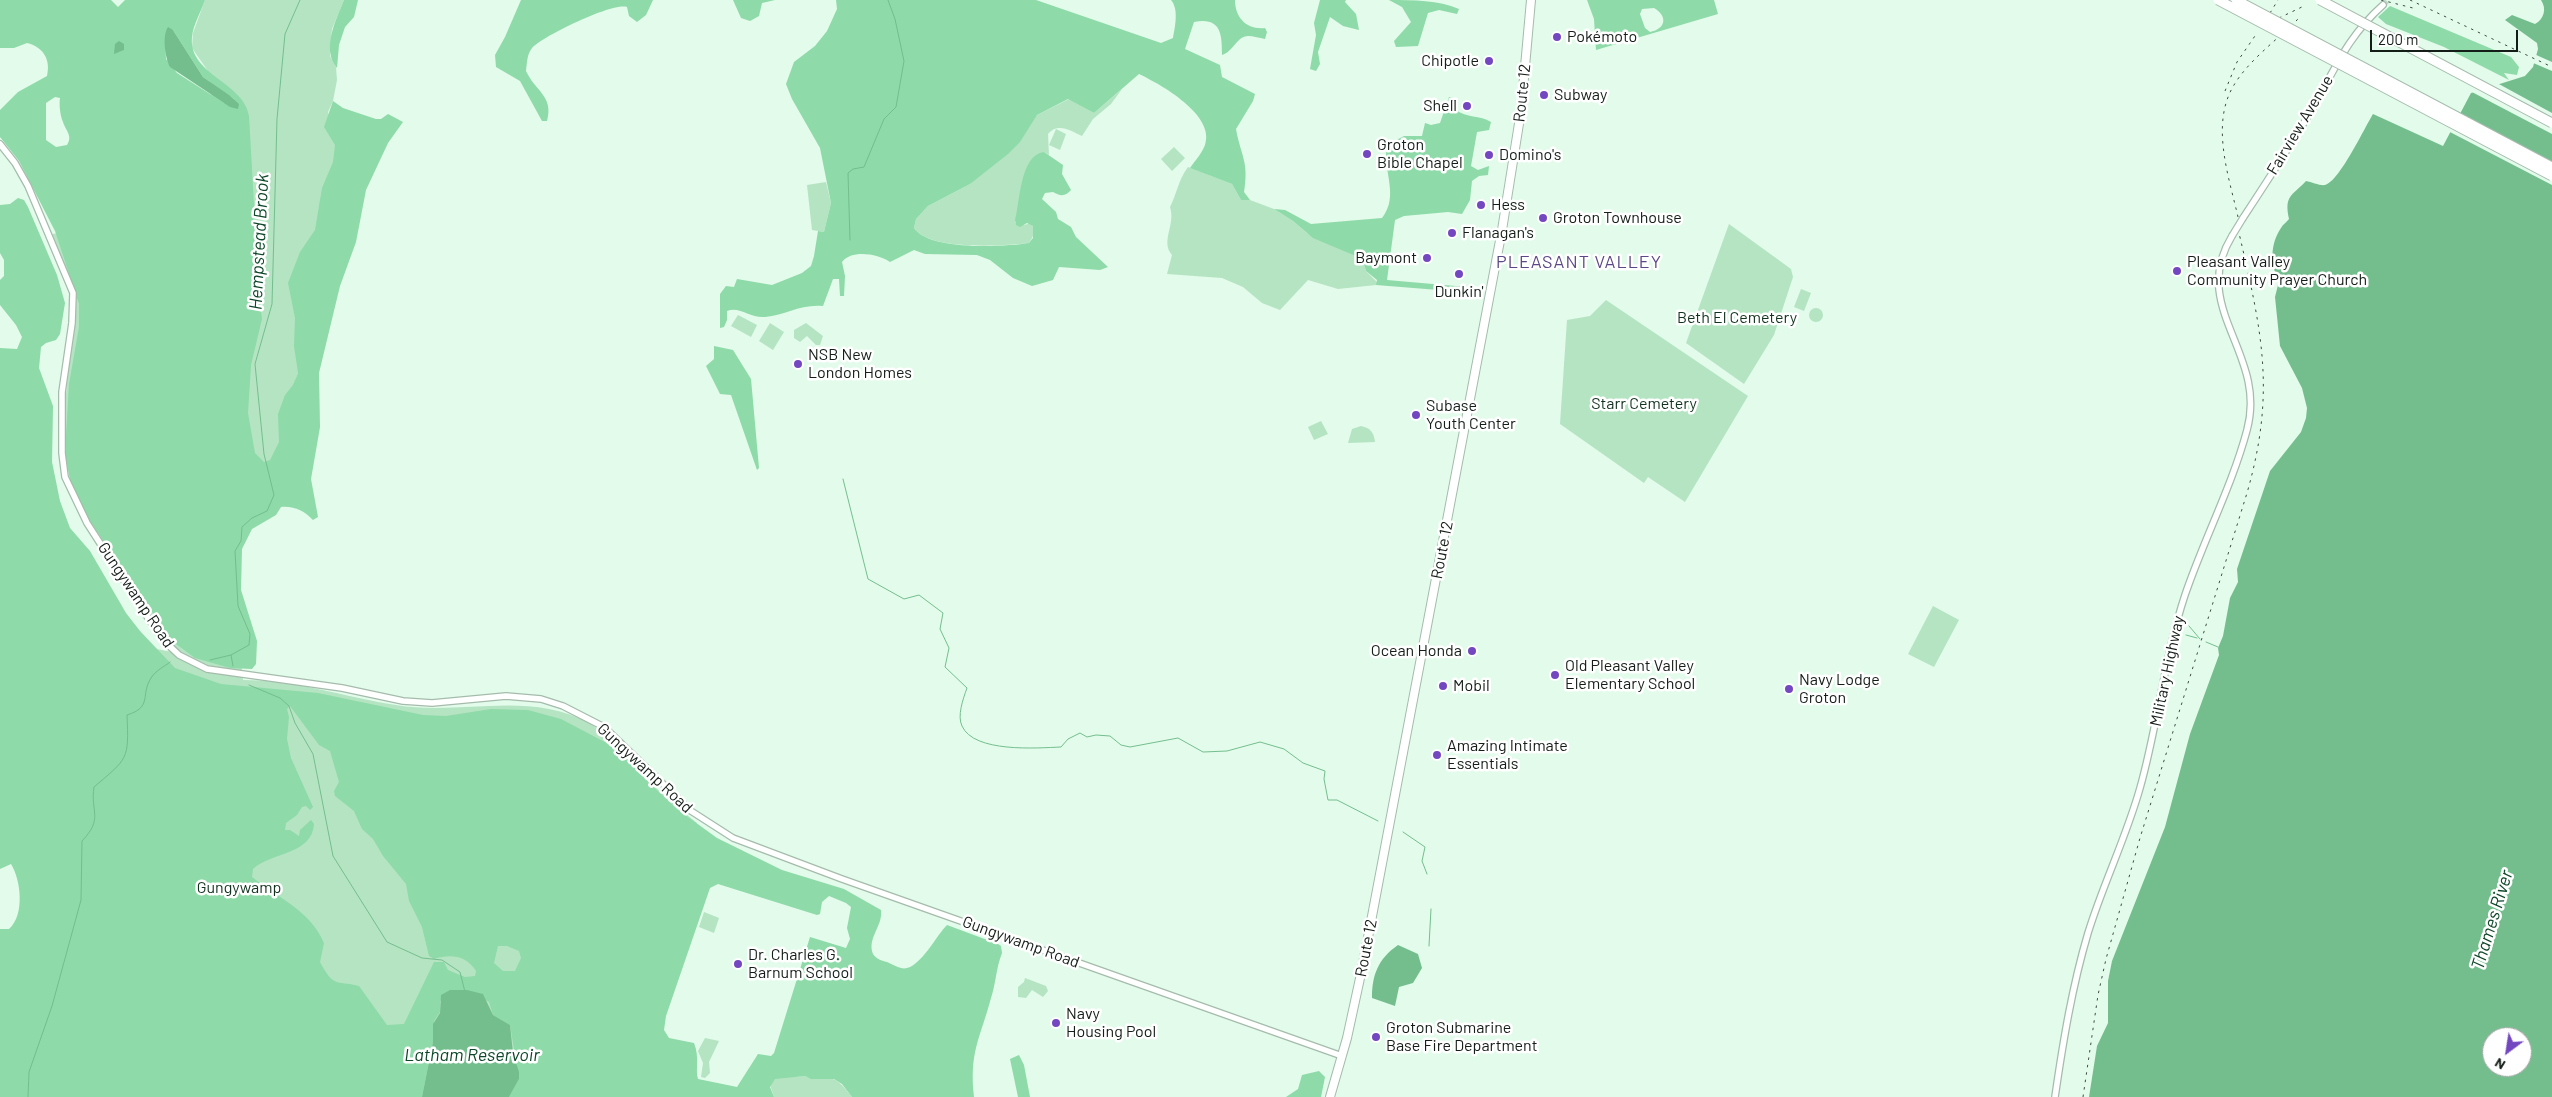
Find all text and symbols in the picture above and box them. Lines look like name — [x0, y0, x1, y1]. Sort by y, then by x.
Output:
scale bar — [2372, 20, 2520, 52]
place label: Pokémoto — [1567, 27, 1637, 47]
text: 200 m — [2378, 30, 2418, 48]
marker: Pokémoto — [1551, 31, 1563, 43]
place label: Chipotle — [1421, 51, 1479, 71]
marker: Chipotle — [1483, 55, 1495, 67]
street label: Route 12 — [1509, 63, 1535, 123]
street label: Fairview Avenue — [2263, 72, 2337, 178]
place label: Subway — [1554, 85, 1607, 105]
marker: Subway — [1538, 89, 1550, 101]
place label: Shell — [1423, 96, 1457, 116]
marker: Shell — [1461, 100, 1473, 112]
place label: Groton Bible Chapel — [1377, 135, 1463, 173]
place label: Domino's — [1499, 145, 1561, 165]
marker: Groton Bible Chapel — [1361, 148, 1373, 160]
marker: Domino's — [1483, 149, 1495, 161]
water label: Hempstead Brook — [245, 173, 273, 311]
place label: Hess — [1491, 195, 1525, 215]
marker: Hess — [1475, 199, 1487, 211]
place label: Groton Townhouse — [1553, 208, 1682, 228]
marker: Groton Townhouse — [1537, 212, 1549, 224]
place label: Flanagan's — [1462, 223, 1534, 243]
marker: Flanagan's — [1446, 227, 1458, 239]
place label: Baymont — [1355, 248, 1417, 268]
district label: PLEASANT VALLEY — [1494, 251, 1664, 273]
marker: Baymont — [1421, 252, 1433, 264]
place label: Pleasant Valley Community Prayer Church — [2187, 252, 2367, 290]
marker: Pleasant Valley Community Prayer Church — [2171, 265, 2183, 277]
marker: Dunkin' — [1453, 268, 1465, 280]
place label: Dunkin' — [1434, 282, 1484, 302]
park label: Beth El Cemetery — [1677, 308, 1797, 328]
place label: NSB New London Homes — [808, 345, 912, 383]
marker: NSB New London Homes — [792, 358, 804, 370]
park label: Starr Cemetery — [1591, 394, 1697, 414]
place label: Subase Youth Center — [1426, 396, 1516, 434]
marker: Subase Youth Center — [1410, 409, 1422, 421]
street label: Route 12 — [1427, 519, 1457, 581]
street label: Gungywamp Road — [94, 539, 178, 651]
street label: Military Highway — [2146, 614, 2188, 728]
place label: Ocean Honda — [1371, 641, 1462, 661]
marker: Ocean Honda — [1466, 645, 1478, 657]
place label: Old Pleasant Valley Elementary School — [1565, 656, 1695, 694]
marker: Old Pleasant Valley Elementary School — [1549, 669, 1561, 681]
place label: Navy Lodge Groton — [1799, 670, 1880, 708]
place label: Mobil — [1453, 676, 1490, 696]
marker: Mobil — [1437, 680, 1449, 692]
marker: Navy Lodge Groton — [1783, 683, 1795, 695]
street label: Gungywamp Road — [593, 719, 697, 817]
place label: Amazing Intimate Essentials — [1447, 736, 1568, 774]
marker: Amazing Intimate Essentials — [1431, 749, 1443, 761]
water label: Thames River — [2467, 868, 2517, 972]
park label: Gungywamp — [197, 878, 281, 898]
street label: Gungywamp Road — [960, 912, 1082, 972]
street label: Route 12 — [1351, 917, 1381, 979]
place label: Dr. Charles G. Barnum School — [748, 945, 853, 983]
marker: Dr. Charles G. Barnum School — [732, 958, 744, 970]
place label: Navy Housing Pool — [1066, 1004, 1156, 1042]
marker: Navy Housing Pool — [1050, 1017, 1062, 1029]
place label: Groton Submarine Base Fire Department — [1386, 1018, 1538, 1056]
north arrow — [2482, 1027, 2532, 1077]
marker: Groton Submarine Base Fire Department — [1370, 1031, 1382, 1043]
water label: Latham Reservoir — [404, 1044, 540, 1066]
text: N — [2491, 1055, 2508, 1074]

